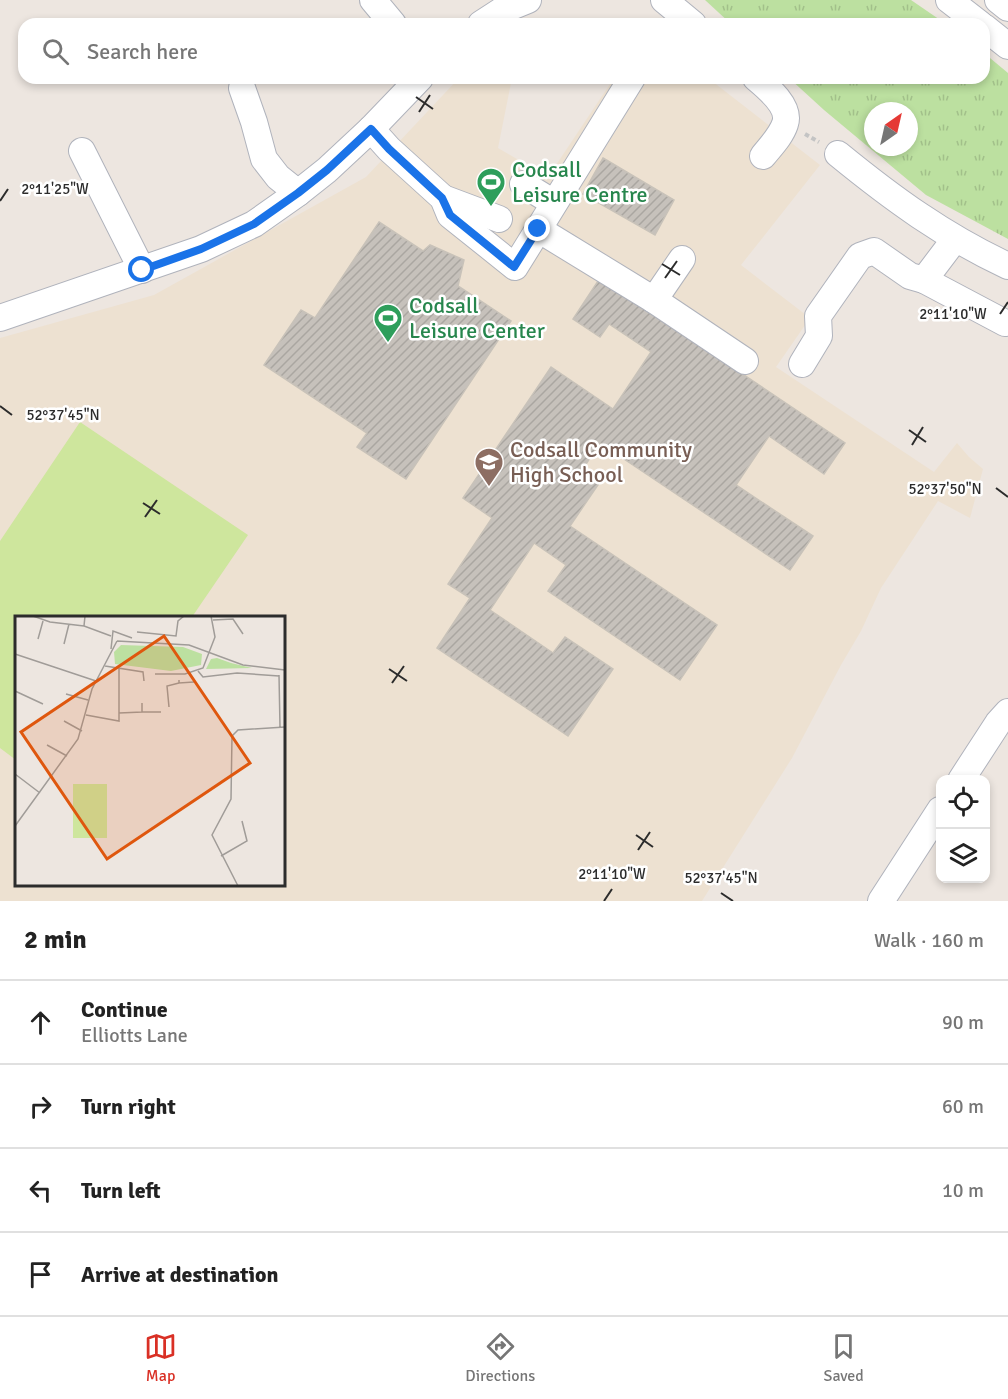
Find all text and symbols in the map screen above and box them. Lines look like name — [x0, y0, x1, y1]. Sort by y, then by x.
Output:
search box — [18, 18, 990, 84]
icon: search — [39, 35, 72, 68]
text: Search here — [87, 38, 198, 65]
north arrow — [864, 102, 918, 156]
place label: Codsall Leisure Centre — [512, 156, 648, 208]
sports icon: Codsall Leisure Centre — [475, 166, 507, 208]
text: 2°11'25"W — [21, 180, 89, 198]
route end — [524, 215, 550, 241]
route start — [128, 256, 154, 282]
place label: Codsall Leisure Center — [409, 292, 545, 344]
sports icon: Codsall Leisure Center — [372, 302, 404, 344]
text: 2°11'10"W — [919, 305, 987, 323]
text: 52°37'45"N — [26, 406, 100, 424]
place label: Codsall Community High School — [510, 436, 693, 488]
school or university icon: Codsall Community High School — [473, 446, 505, 488]
text: 52°37'50"N — [908, 480, 982, 498]
inset map — [15, 616, 285, 886]
map controls — [936, 775, 990, 883]
button: locate — [936, 775, 990, 829]
button: layers — [936, 829, 990, 883]
text: 2°11'10"W — [578, 865, 646, 883]
text: 52°37'45"N — [684, 869, 758, 887]
text: 2 min — [24, 924, 87, 956]
text: Walk · 160 m — [874, 928, 984, 953]
text: Continue — [81, 996, 168, 1023]
icon: ahead — [24, 1006, 57, 1039]
text: 90 m — [942, 1010, 984, 1035]
text: Elliotts Lane — [81, 1023, 188, 1048]
icon: right — [24, 1090, 57, 1123]
text: Turn right — [81, 1093, 176, 1120]
text: 60 m — [942, 1094, 984, 1119]
icon: left — [24, 1174, 57, 1207]
text: Turn left — [81, 1177, 161, 1204]
text: 10 m — [942, 1178, 984, 1203]
icon: arrive — [24, 1258, 57, 1291]
text: Arrive at destination — [81, 1261, 278, 1288]
tab: Map — [144, 1330, 177, 1386]
tab: Directions — [465, 1330, 535, 1386]
tab: Saved — [824, 1330, 864, 1386]

